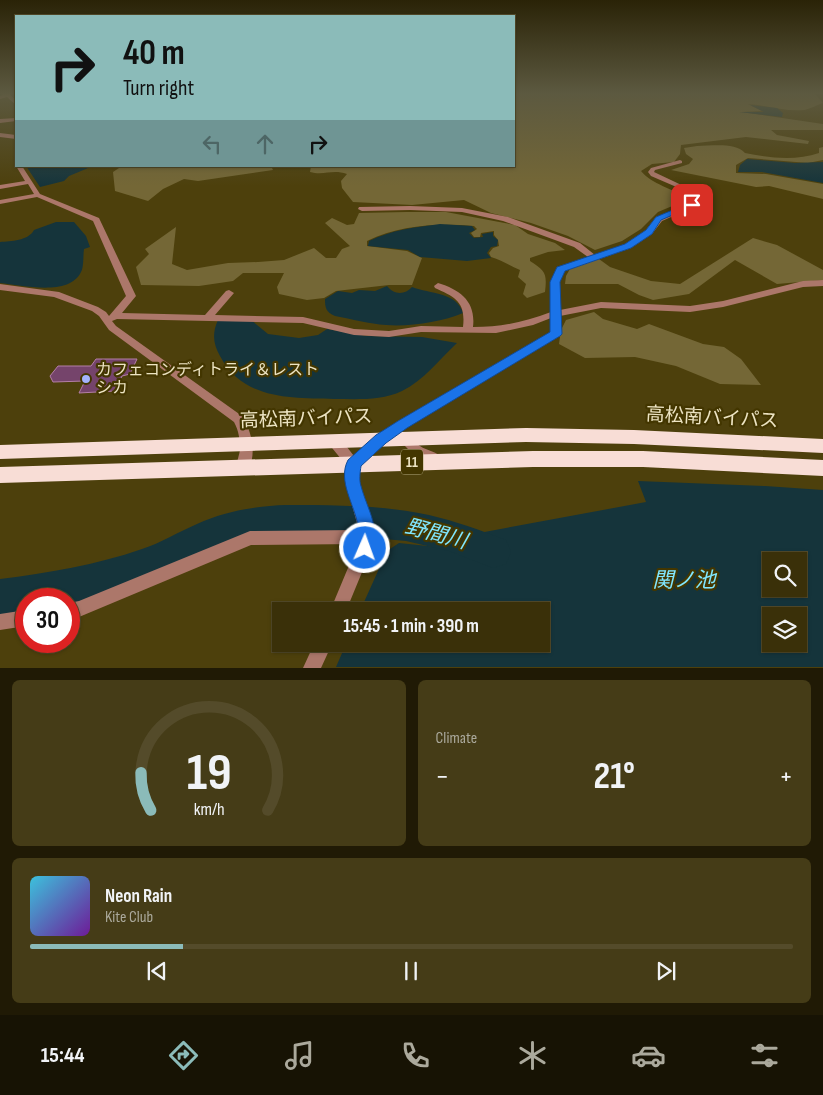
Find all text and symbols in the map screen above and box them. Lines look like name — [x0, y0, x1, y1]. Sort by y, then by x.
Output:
text: 40 m — [123, 32, 185, 75]
icon: right — [40, 35, 105, 100]
text: Turn right — [123, 75, 194, 102]
icon: left — [198, 130, 226, 158]
icon: ahead — [251, 130, 279, 158]
icon: right — [304, 130, 332, 158]
pin — [671, 184, 713, 226]
icon: arrive — [678, 191, 706, 219]
place label: カフェコンディトライ＆レスト シカ — [96, 361, 319, 398]
marker: カフェコンディトライ＆レスト シカ — [80, 373, 92, 385]
street label: 高松南バイパス — [645, 403, 779, 433]
street label: 高松南バイパス — [239, 405, 373, 433]
road number: 11 — [401, 450, 423, 474]
water label: 野間川 — [402, 514, 472, 555]
position arrow — [338, 521, 390, 573]
map controls — [762, 552, 807, 652]
button: search — [762, 552, 807, 597]
water label: 関ノ池 — [653, 568, 717, 593]
speed limit sign: 30 — [15, 588, 80, 653]
button: layers — [762, 607, 807, 652]
text: 15:45 · 1 min · 390 m — [343, 615, 479, 638]
text: Climate — [436, 729, 477, 748]
text: 19 — [186, 742, 231, 805]
text: 21° — [594, 754, 635, 799]
text: − — [436, 760, 449, 793]
text: + — [779, 760, 793, 793]
text: km/h — [193, 799, 224, 820]
text: Neon Rain — [105, 885, 172, 908]
text: Kite Club — [105, 908, 153, 927]
icon: previous — [143, 957, 171, 985]
icon: pause — [397, 957, 425, 985]
icon: next — [652, 957, 680, 985]
icon: directions — [166, 1038, 201, 1073]
icon: music — [282, 1038, 317, 1073]
icon: phone — [398, 1038, 433, 1073]
icon: climate — [515, 1038, 550, 1073]
icon: car — [631, 1038, 666, 1073]
icon: filters — [747, 1038, 782, 1073]
text: 15:44 — [41, 1042, 84, 1069]

